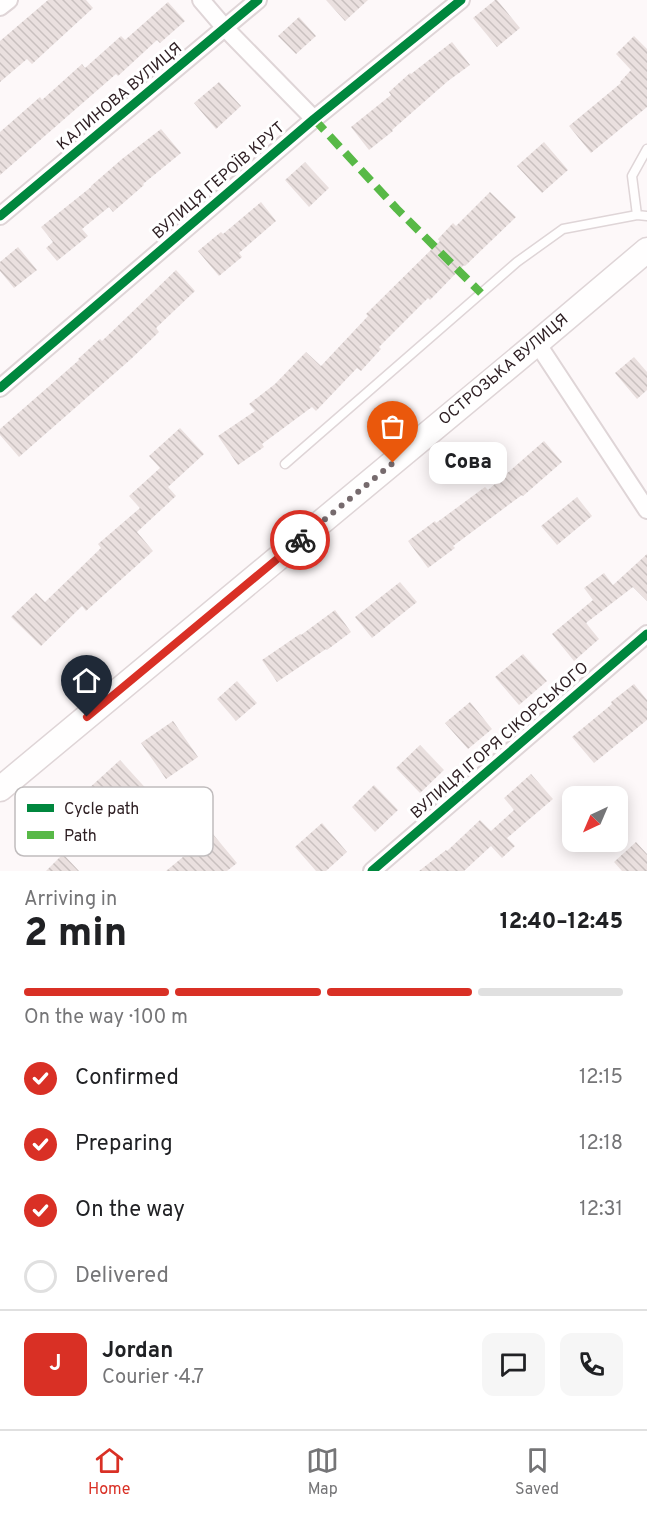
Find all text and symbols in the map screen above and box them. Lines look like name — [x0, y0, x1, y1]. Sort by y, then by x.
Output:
street label: КАЛИНОВА ВУЛИЦЯ — [53, 39, 187, 155]
street label: ВУЛИЦЯ ГЕРОЇВ КРУТ — [147, 117, 289, 244]
street label: ОСТРОЗЬКА ВУЛИЦЯ — [435, 310, 573, 430]
pin — [367, 401, 418, 463]
icon: bag — [376, 410, 409, 443]
callout: Сова — [429, 442, 507, 484]
text: Сова — [444, 450, 492, 476]
courier — [270, 510, 330, 570]
icon: bike — [284, 524, 317, 557]
pin — [61, 655, 112, 717]
street label: ВУЛИЦЯ ІГОРЯ СІКОРСЬКОГО — [407, 658, 593, 824]
icon: home — [70, 664, 103, 697]
north arrow — [562, 786, 628, 852]
map controls — [562, 786, 628, 852]
legend — [15, 787, 213, 856]
text: Cycle path — [64, 800, 139, 820]
text: Path — [64, 827, 97, 847]
text: Arriving in — [24, 887, 117, 913]
text: 12:40–12:45 — [500, 909, 623, 936]
text: 2 min — [24, 911, 127, 960]
text: On the way · 100 m — [24, 1005, 188, 1031]
icon: check — [24, 1062, 57, 1095]
text: Confirmed — [75, 1065, 179, 1092]
text: 12:15 — [579, 1065, 623, 1091]
icon: check — [24, 1128, 57, 1161]
text: Preparing — [75, 1131, 173, 1158]
text: 12:18 — [579, 1131, 623, 1157]
icon: check — [24, 1194, 57, 1227]
text: On the way — [75, 1197, 185, 1224]
text: 12:31 — [579, 1197, 623, 1223]
text: Delivered — [75, 1263, 169, 1290]
button: chat — [482, 1333, 545, 1396]
button: phone — [560, 1333, 623, 1396]
text: Jordan — [102, 1338, 173, 1365]
text: J — [49, 1351, 62, 1378]
text: Courier · 4.7 — [102, 1365, 204, 1391]
tab: Home — [88, 1444, 130, 1500]
tab: Map — [306, 1444, 339, 1500]
tab: Saved — [515, 1444, 559, 1500]

